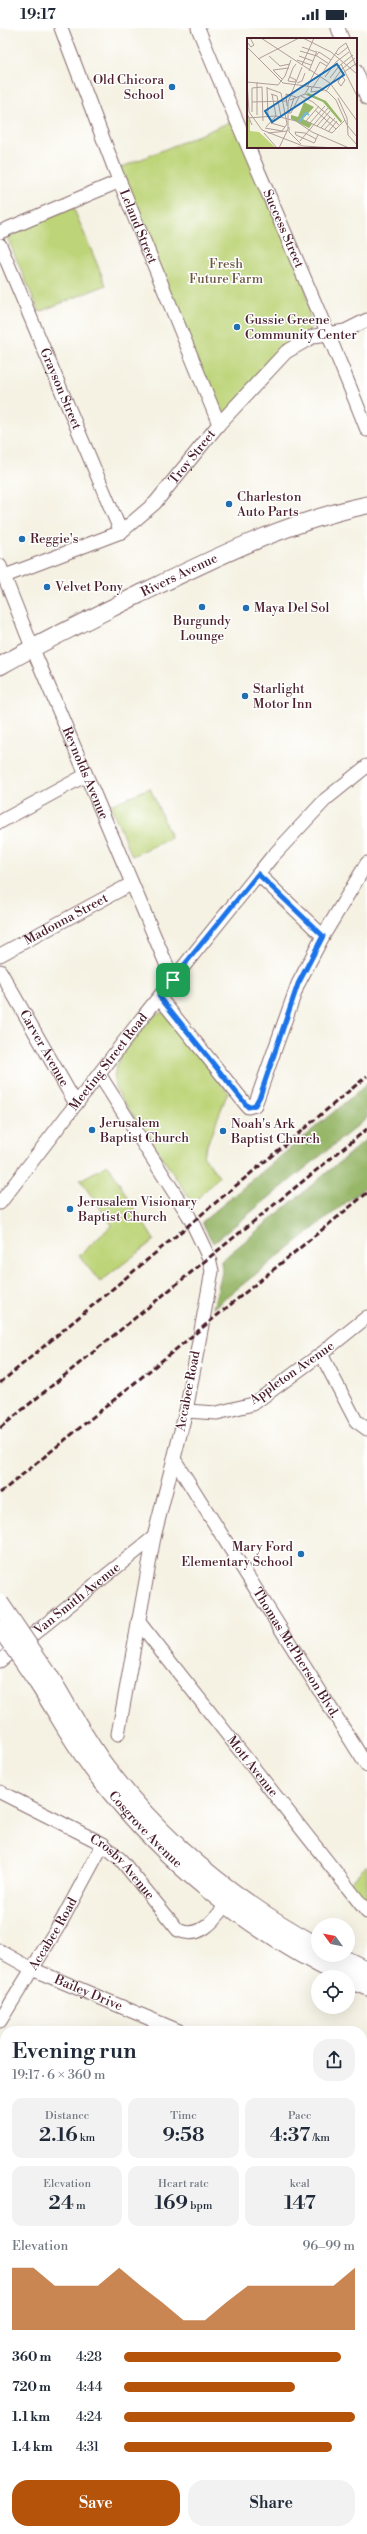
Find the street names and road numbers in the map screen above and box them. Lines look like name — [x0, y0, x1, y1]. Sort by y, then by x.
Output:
street label: Leland Street — [116, 187, 161, 266]
street label: Success Street — [259, 187, 307, 271]
street label: Grayson Street — [36, 346, 85, 432]
street label: Troy Street — [165, 426, 219, 487]
street label: Rivers Avenue — [138, 550, 221, 600]
street label: Reynolds Avenue — [59, 724, 112, 822]
street label: Madonna Street — [21, 890, 111, 948]
street label: Carver Avenue — [16, 1007, 73, 1090]
street label: Meeting Street Road — [66, 1009, 151, 1114]
street label: Appleton Avenue — [246, 1338, 338, 1409]
street label: Accabee Road — [172, 1349, 204, 1434]
street label: Van Smith Avenue — [30, 1559, 124, 1639]
street label: Thomas McPherson Blvd. — [249, 1585, 343, 1721]
street label: Mott Avenue — [223, 1733, 282, 1801]
street label: Cosgrove Avenue — [105, 1788, 186, 1872]
street label: Crosby Avenue — [87, 1831, 158, 1903]
street label: Accabee Road — [25, 1894, 81, 1974]
street label: Bailey Drive — [51, 1971, 125, 2014]

